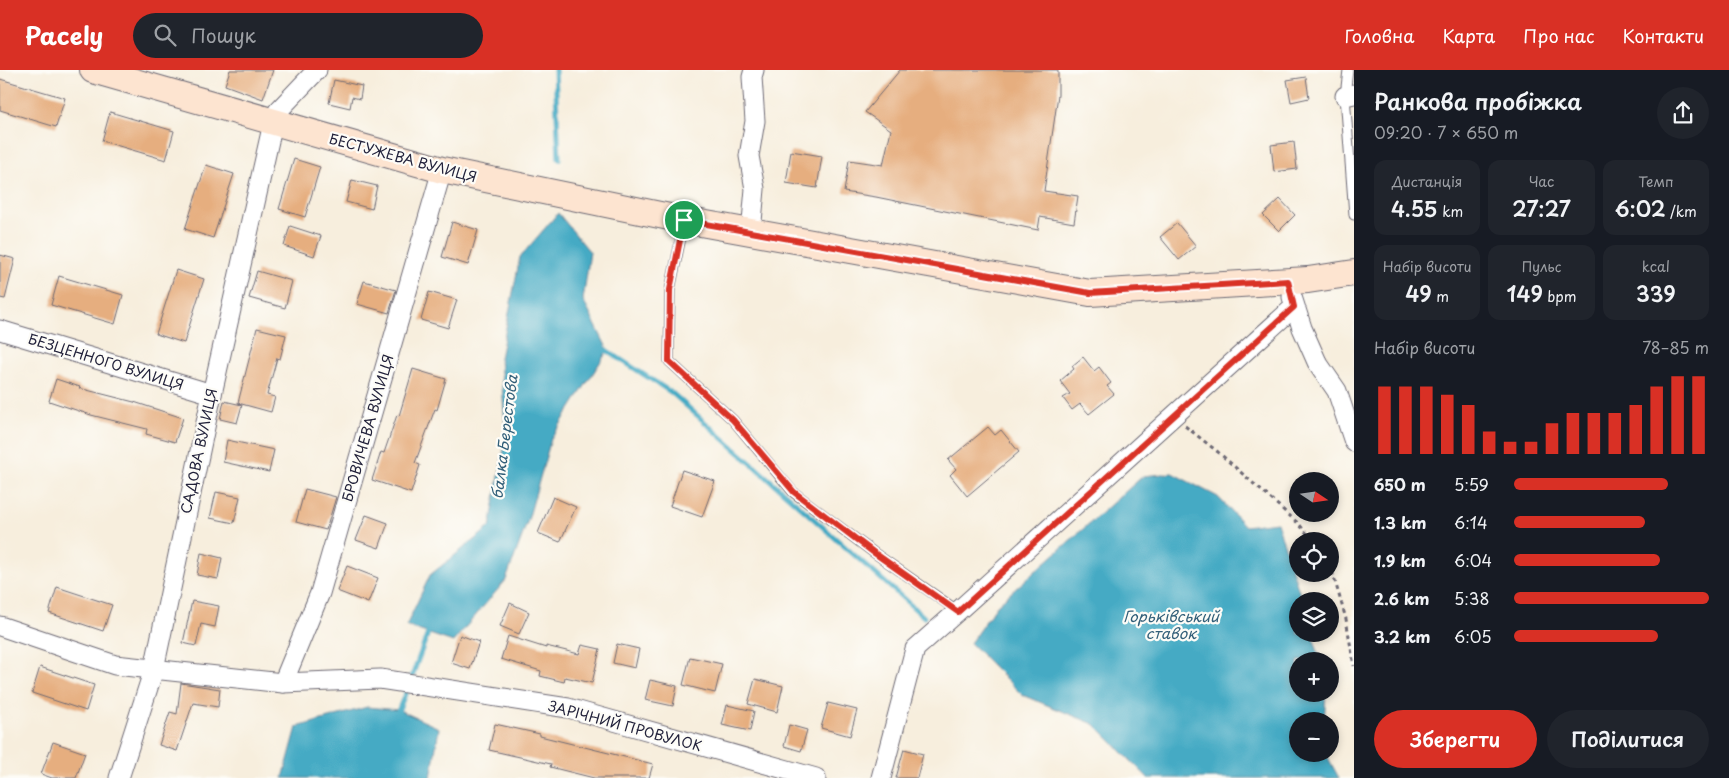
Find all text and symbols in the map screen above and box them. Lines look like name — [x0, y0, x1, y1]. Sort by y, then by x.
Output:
search box — [133, 13, 483, 58]
text: Pacely — [25, 17, 103, 53]
icon: search — [151, 21, 179, 49]
text: Пошук — [191, 21, 256, 49]
text: Головна — [1344, 22, 1414, 49]
text: Карта — [1442, 22, 1495, 49]
text: Про нас — [1523, 22, 1595, 49]
text: Контакти — [1623, 22, 1704, 49]
text: Ранкова пробіжка — [1374, 84, 1582, 117]
button: share — [1657, 87, 1709, 139]
text: 09:20 · 7 × 650 m — [1374, 120, 1518, 144]
street label: БЕСТУЖЕВА ВУЛИЦЯ — [327, 128, 479, 187]
text: Дистанція — [1392, 171, 1462, 192]
text: Час — [1529, 171, 1554, 192]
text: Темп — [1638, 171, 1674, 192]
text: 4.55 — [1391, 192, 1438, 224]
text: 27:27 — [1512, 192, 1571, 224]
text: 6:02 — [1615, 192, 1665, 224]
pin — [663, 199, 705, 241]
text: km — [1438, 201, 1463, 222]
text: /km — [1665, 201, 1697, 222]
icon: arrive — [670, 206, 698, 234]
text: Набір висоти — [1383, 256, 1471, 277]
text: Пульс — [1522, 256, 1561, 277]
text: kcal — [1642, 256, 1670, 277]
text: 49 — [1405, 277, 1432, 309]
text: 149 — [1507, 277, 1543, 309]
text: 339 — [1636, 277, 1676, 309]
text: m — [1432, 286, 1449, 307]
text: bpm — [1543, 286, 1576, 307]
street label: БЕЗЦЕННОГО ВУЛИЦЯ — [26, 328, 186, 395]
text: Набір висоти — [1374, 335, 1475, 359]
text: 78–85 m — [1642, 335, 1709, 359]
street label: БРОВИЧЕВА ВУЛИЦЯ — [336, 352, 399, 504]
water label: балка Берестова — [484, 373, 523, 500]
street label: САДОВА ВУЛИЦЯ — [175, 386, 222, 516]
north arrow — [1289, 472, 1339, 522]
map controls — [1289, 472, 1339, 762]
text: 650 m — [1374, 472, 1426, 496]
text: 5:59 — [1454, 472, 1489, 496]
text: 1.3 km — [1374, 510, 1426, 534]
text: 6:14 — [1454, 510, 1488, 534]
button: locate — [1289, 532, 1339, 582]
text: 1.9 km — [1374, 548, 1426, 572]
text: 6:04 — [1454, 548, 1492, 572]
text: 2.6 km — [1374, 586, 1430, 610]
text: 5:38 — [1454, 586, 1489, 610]
button: layers — [1289, 592, 1339, 642]
water label: Горьківський ставок — [1123, 604, 1221, 644]
text: 3.2 km — [1374, 624, 1431, 648]
text: 6:05 — [1454, 624, 1492, 648]
button: + — [1289, 652, 1339, 702]
street label: ЗАРІЧНИЙ ПРОВУЛОК — [546, 695, 704, 756]
button: Зберегти — [1374, 710, 1537, 768]
button: Поділитися — [1547, 710, 1709, 768]
button: − — [1289, 712, 1339, 762]

